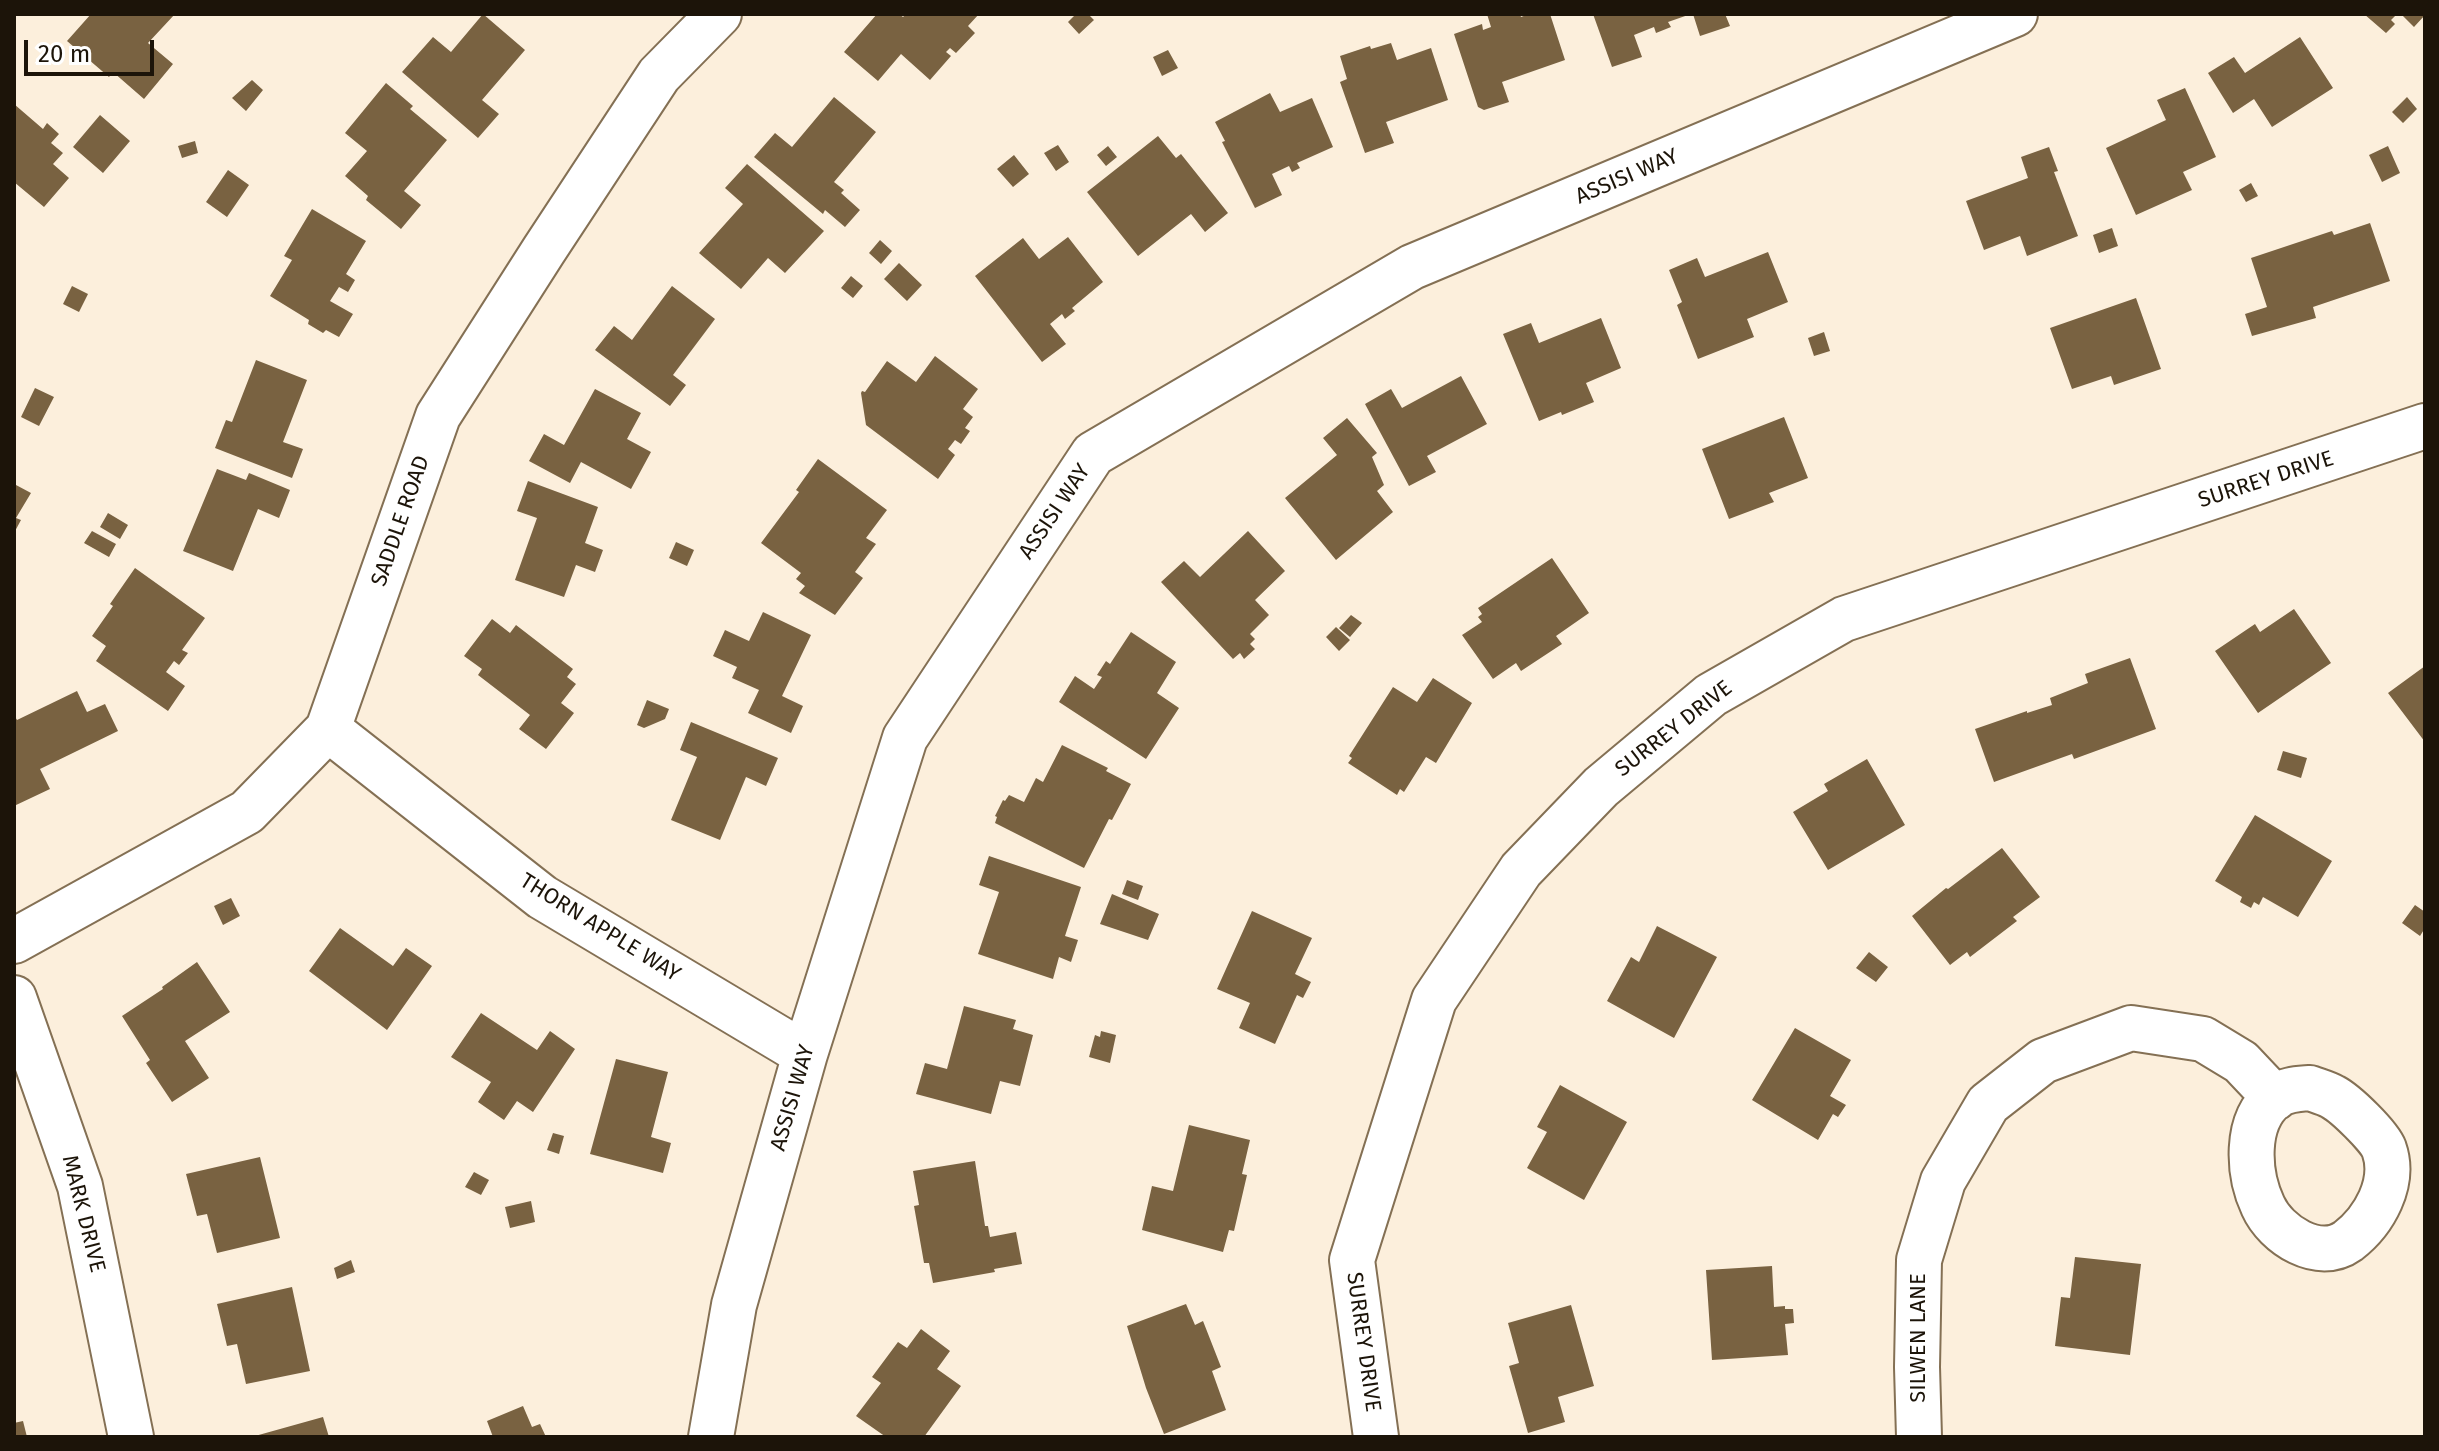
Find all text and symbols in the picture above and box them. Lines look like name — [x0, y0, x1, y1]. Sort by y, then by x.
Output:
scale bar — [28, 24, 158, 74]
text: 20 m — [38, 40, 90, 68]
street label: ASSISI WAY — [1572, 144, 1682, 210]
street label: SURREY DRIVE — [2195, 446, 2337, 514]
street label: SADDLE ROAD — [366, 452, 436, 590]
street label: ASSISI WAY — [1014, 459, 1096, 565]
street label: SURREY DRIVE — [1610, 675, 1738, 783]
street label: THORN APPLE WAY — [515, 868, 685, 988]
street label: ASSISI WAY — [765, 1042, 821, 1154]
street label: MARK DRIVE — [56, 1153, 110, 1275]
street label: SURREY DRIVE — [1340, 1270, 1386, 1414]
street label: SILWEN LANE — [1906, 1273, 1932, 1403]

